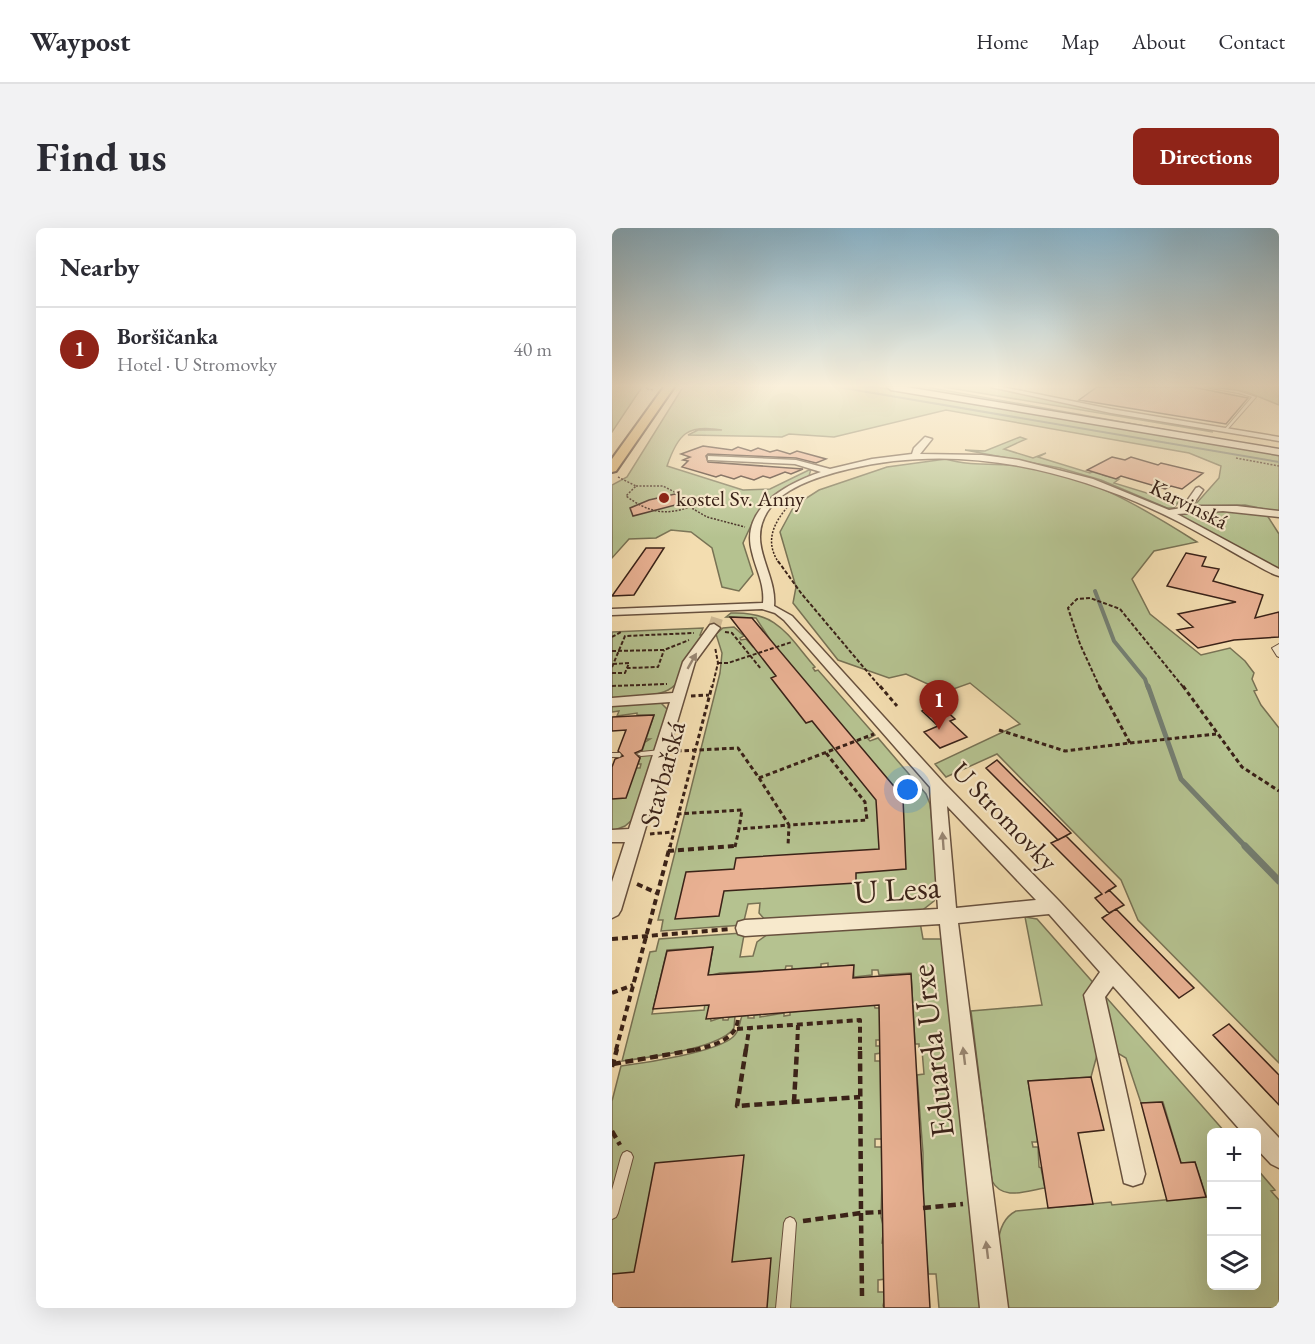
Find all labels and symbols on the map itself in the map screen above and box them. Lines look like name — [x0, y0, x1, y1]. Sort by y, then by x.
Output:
street label: Karvinská — [1145, 472, 1233, 536]
place label: kostel Sv. Anny — [676, 484, 805, 513]
marker: kostel Sv. Anny — [657, 491, 671, 505]
one-way arrow — [687, 652, 697, 669]
pin: 1 — [920, 680, 958, 730]
street label: Stavbařská — [631, 717, 693, 831]
street label: U Stromovky — [944, 754, 1066, 878]
your location — [893, 775, 922, 804]
one-way arrow — [938, 832, 947, 851]
street label: U Lesa — [852, 864, 943, 913]
street label: Eduarda Urxe — [900, 962, 964, 1140]
one-way arrow — [960, 1047, 969, 1066]
one-way arrow — [982, 1240, 992, 1259]

